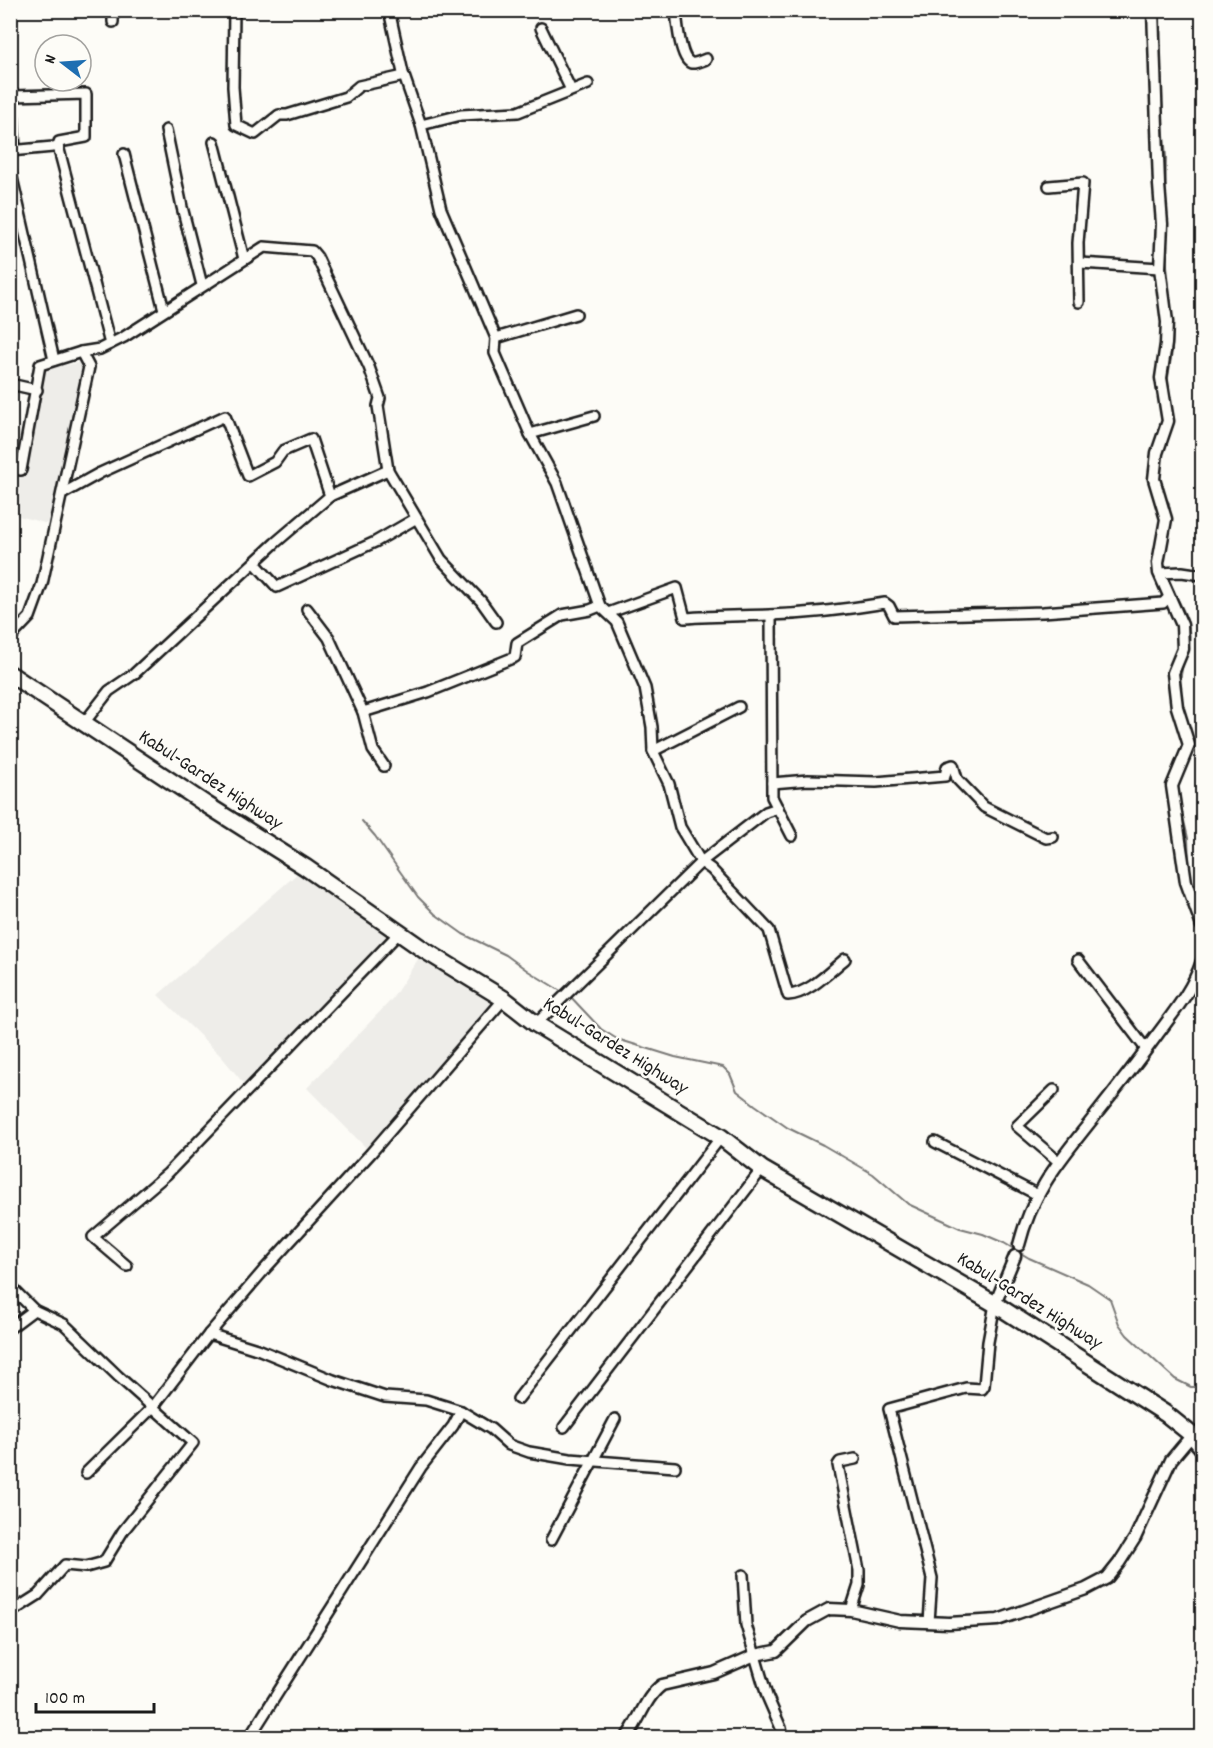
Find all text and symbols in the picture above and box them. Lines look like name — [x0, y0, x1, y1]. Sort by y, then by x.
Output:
north arrow — [33, 33, 93, 93]
text: N — [39, 52, 63, 66]
street label: Kabul-Gardez Highway — [132, 724, 288, 839]
street label: Kabul-Gardez Highway — [537, 991, 694, 1104]
street label: Kabul-Gardez Highway — [951, 1246, 1108, 1359]
scale bar — [36, 1676, 154, 1714]
text: 100 m — [45, 1687, 85, 1712]

